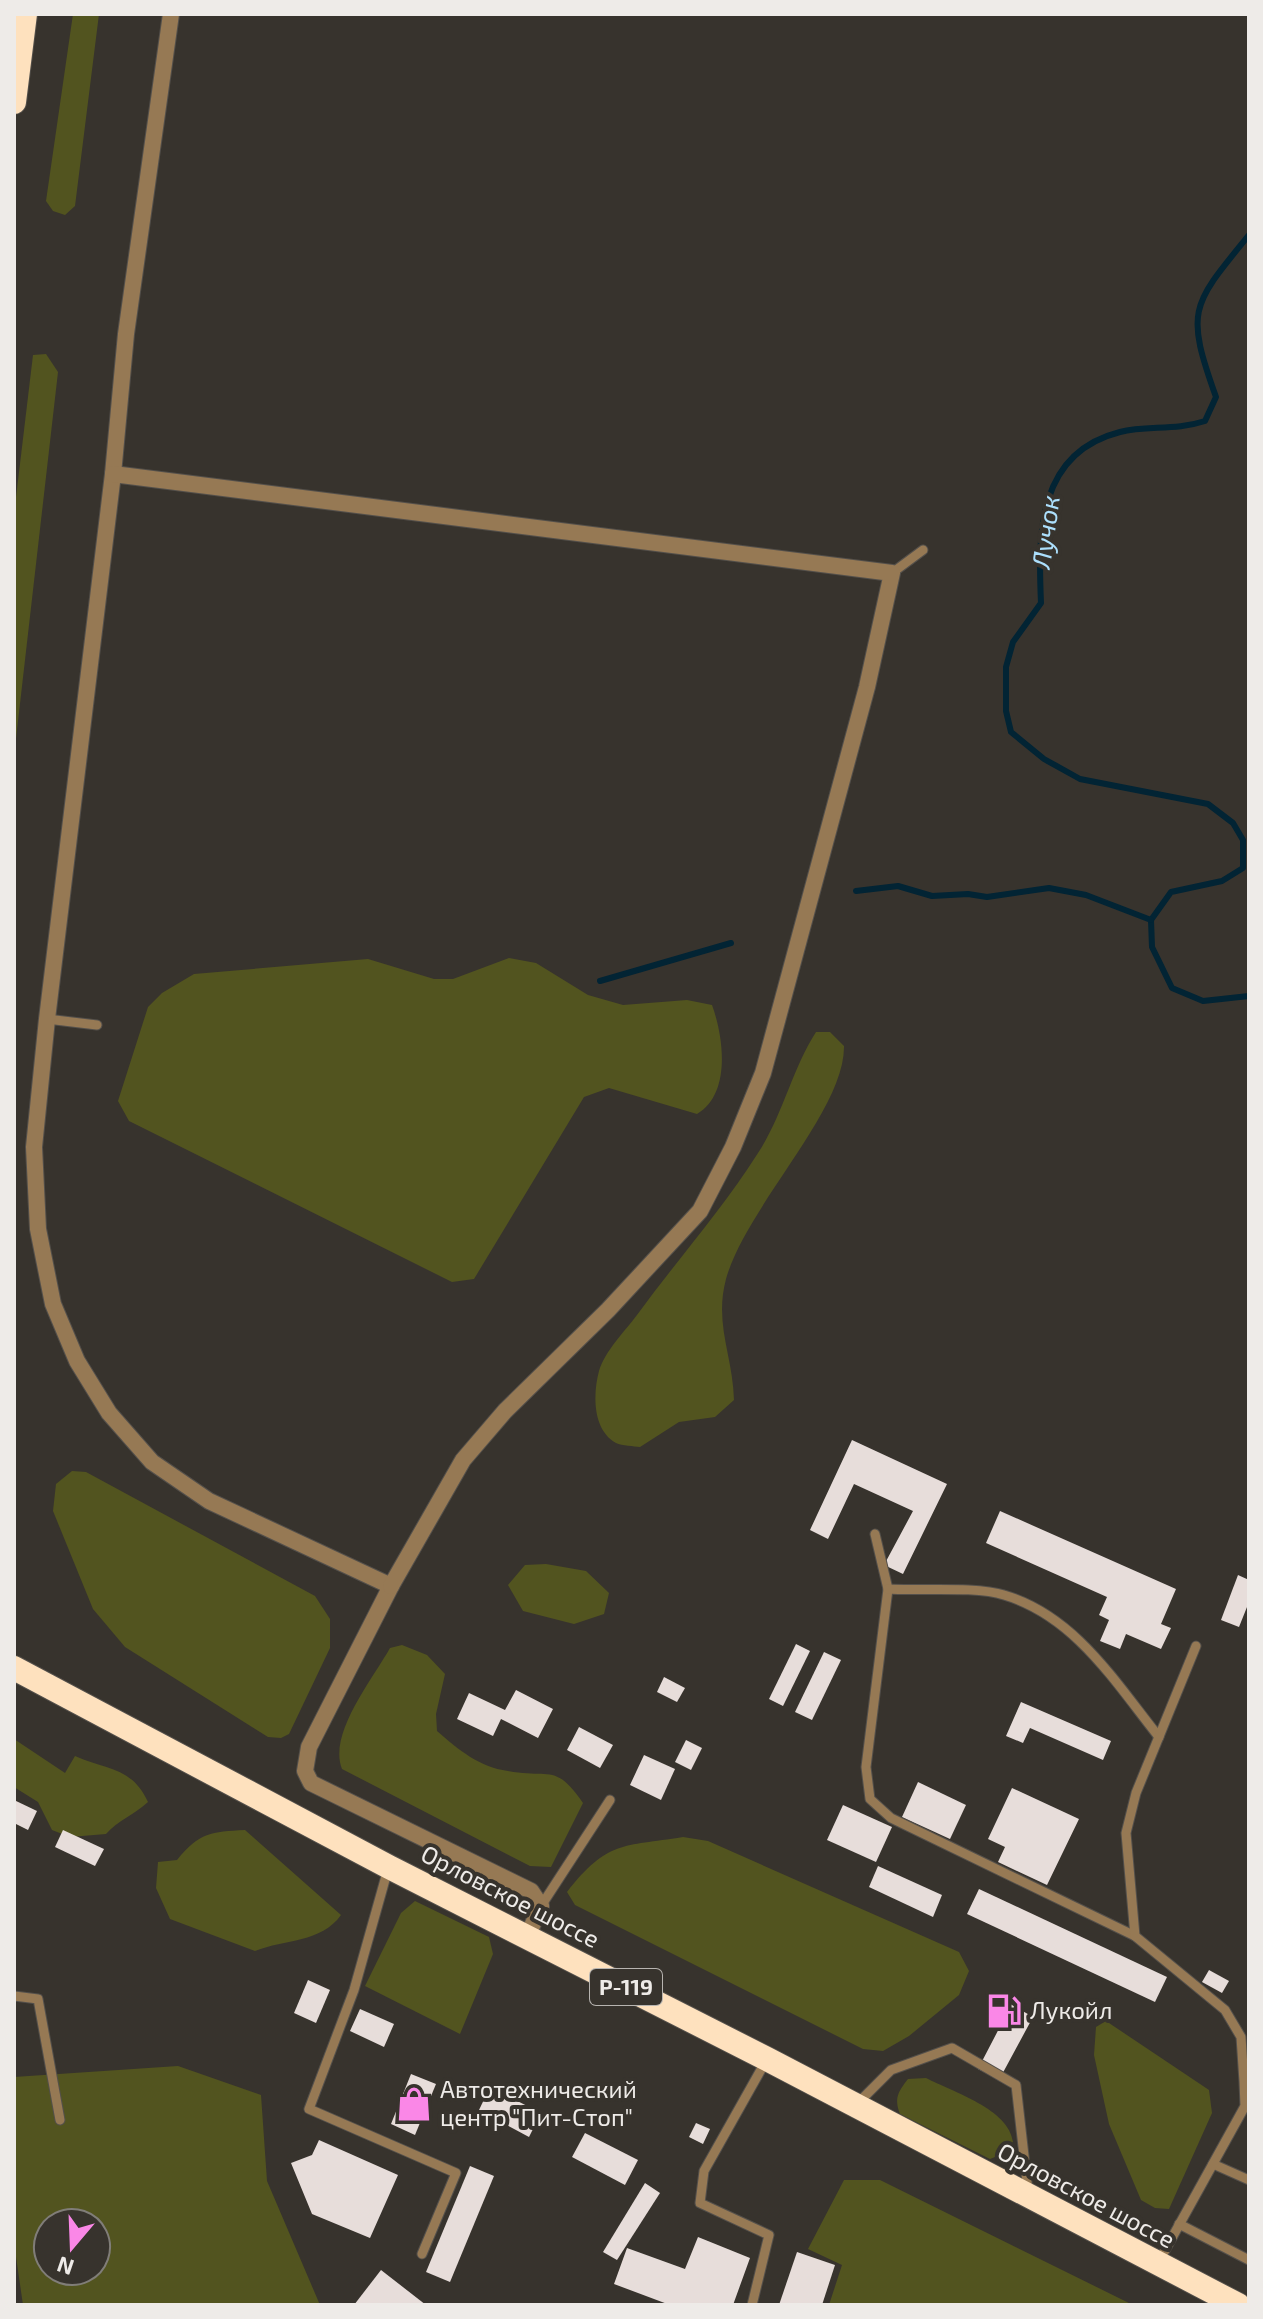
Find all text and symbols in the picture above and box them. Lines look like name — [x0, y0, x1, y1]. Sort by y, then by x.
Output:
water label: Лучок — [1024, 493, 1065, 571]
street label: Орловское шоссе — [417, 1838, 605, 1953]
road number: Р-119 — [590, 1969, 662, 2005]
fuel station icon: Лукойл — [985, 1992, 1023, 2030]
place label: Лукойл — [1030, 1995, 1112, 2025]
place label: Автотехнический центр "Пит-Стоп" — [440, 2074, 637, 2131]
shop icon: Автотехнический центр "Пит-Стоп" — [395, 2085, 433, 2123]
street label: Орловское шоссе — [993, 2136, 1180, 2254]
north arrow — [32, 2207, 112, 2287]
text: N — [53, 2252, 77, 2282]

